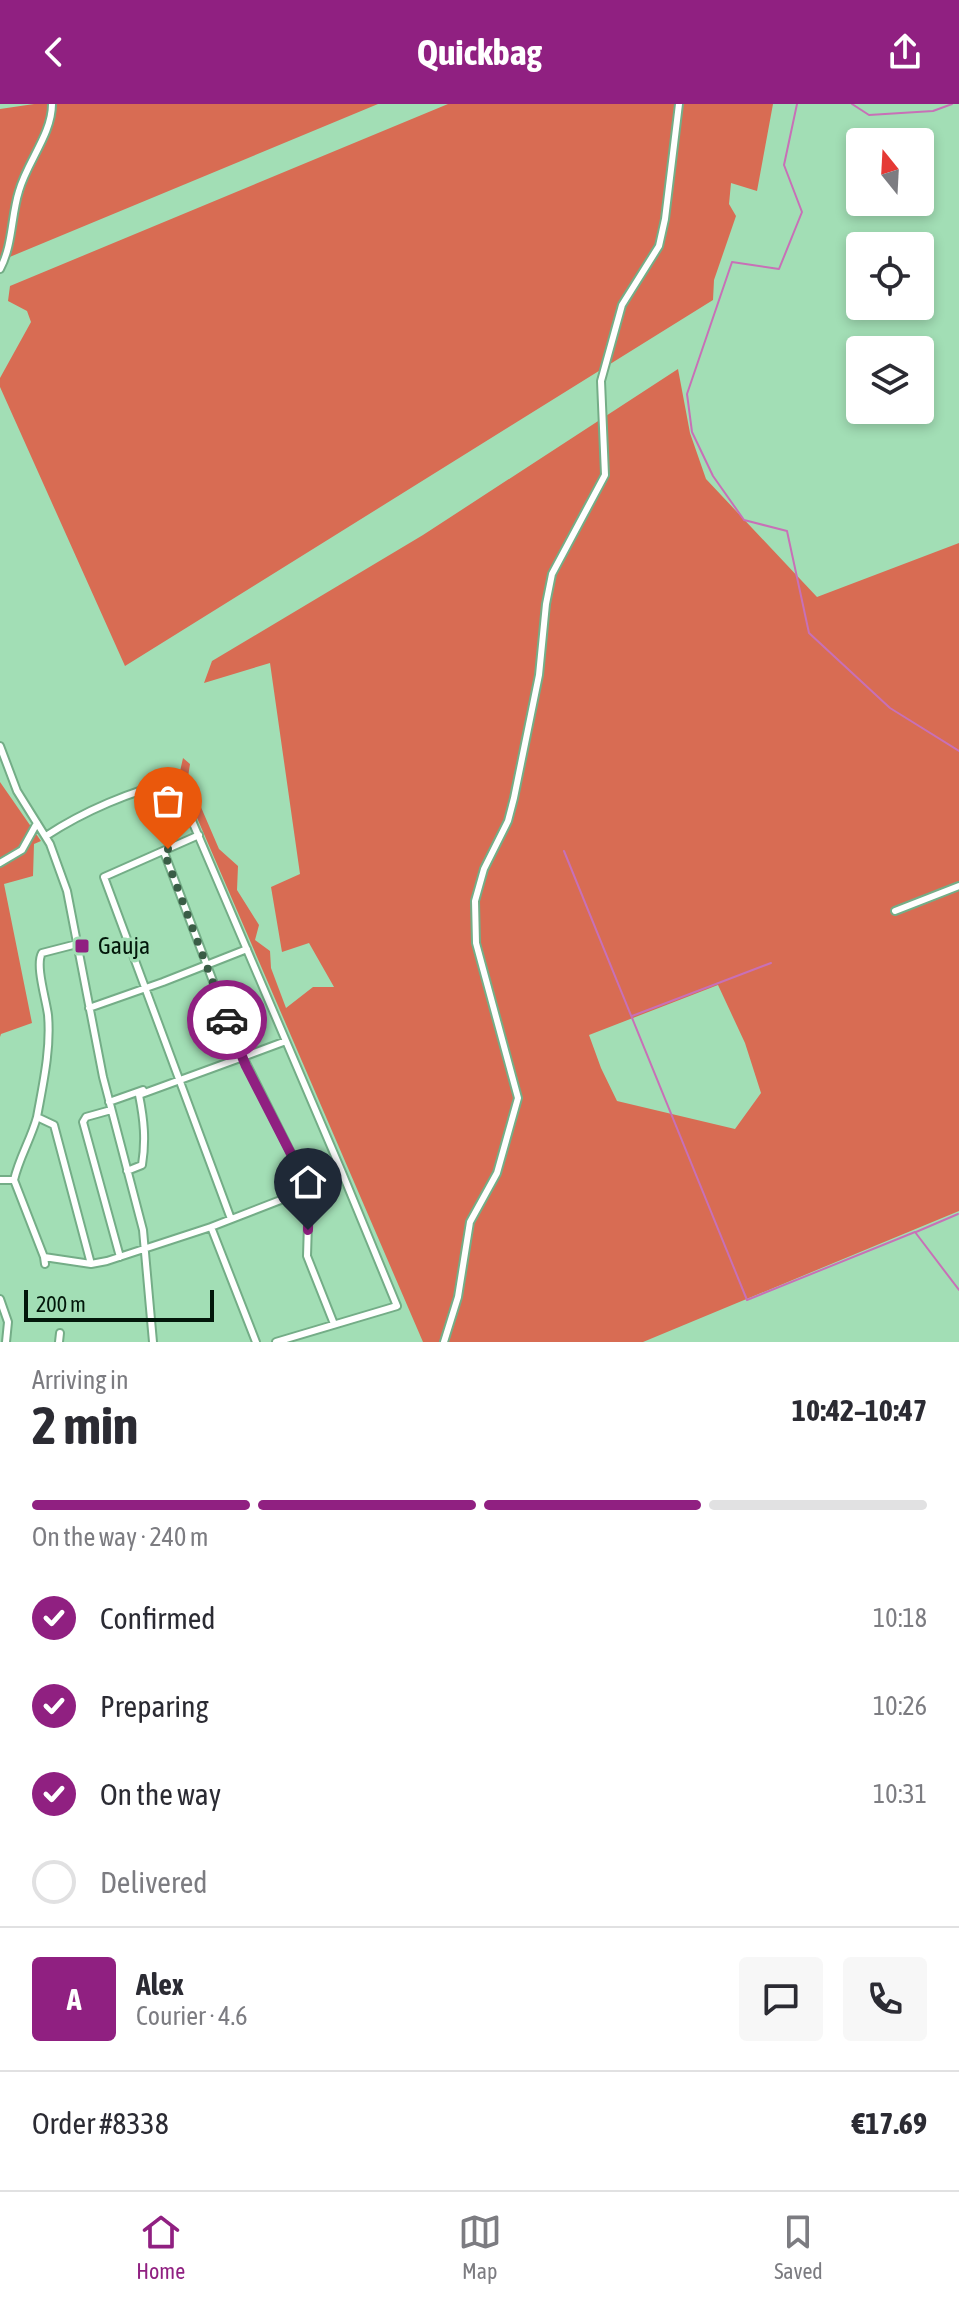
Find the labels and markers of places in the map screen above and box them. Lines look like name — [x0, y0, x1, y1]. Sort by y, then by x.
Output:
pin — [134, 767, 202, 849]
place label: Gauja — [98, 932, 150, 959]
marker: Gauja — [73, 937, 91, 955]
pin — [274, 1148, 342, 1230]

